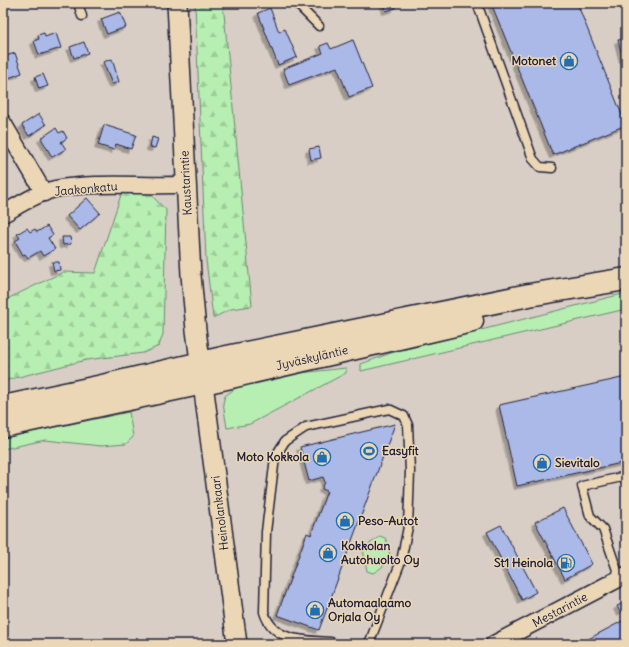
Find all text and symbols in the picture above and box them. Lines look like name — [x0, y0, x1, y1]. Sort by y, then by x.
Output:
shop icon: Motonet — [559, 51, 579, 71]
place label: Motonet — [511, 53, 557, 68]
street label: Kaustarintie — [176, 150, 195, 216]
street label: Jaakonkatu — [54, 178, 118, 199]
street label: Jyväskyläntie — [274, 342, 349, 373]
sports icon: Easyfit — [359, 441, 379, 461]
place label: Easyfit — [382, 443, 420, 459]
shop icon: Moto Kokkola — [312, 447, 332, 467]
place label: Moto Kokkola — [237, 449, 309, 464]
shop icon: Sievitalo — [532, 453, 552, 473]
place label: Sievitalo — [555, 455, 600, 470]
street label: Heinolankaari — [207, 475, 232, 551]
shop icon: Peso-Autot — [335, 511, 355, 531]
place label: Peso-Autot — [358, 513, 419, 528]
place label: Kokkolan Autohuolto Oy — [341, 538, 420, 568]
shop icon: Kokkolan Autohuolto Oy — [318, 543, 338, 563]
fuel station icon: St1 Heinola — [556, 553, 576, 573]
place label: St1 Heinola — [494, 555, 553, 570]
street label: Mestarintie — [530, 589, 590, 630]
place label: Automaalaamo Orjala Oy — [328, 595, 412, 625]
shop icon: Automaalaamo Orjala Oy — [305, 600, 325, 620]

